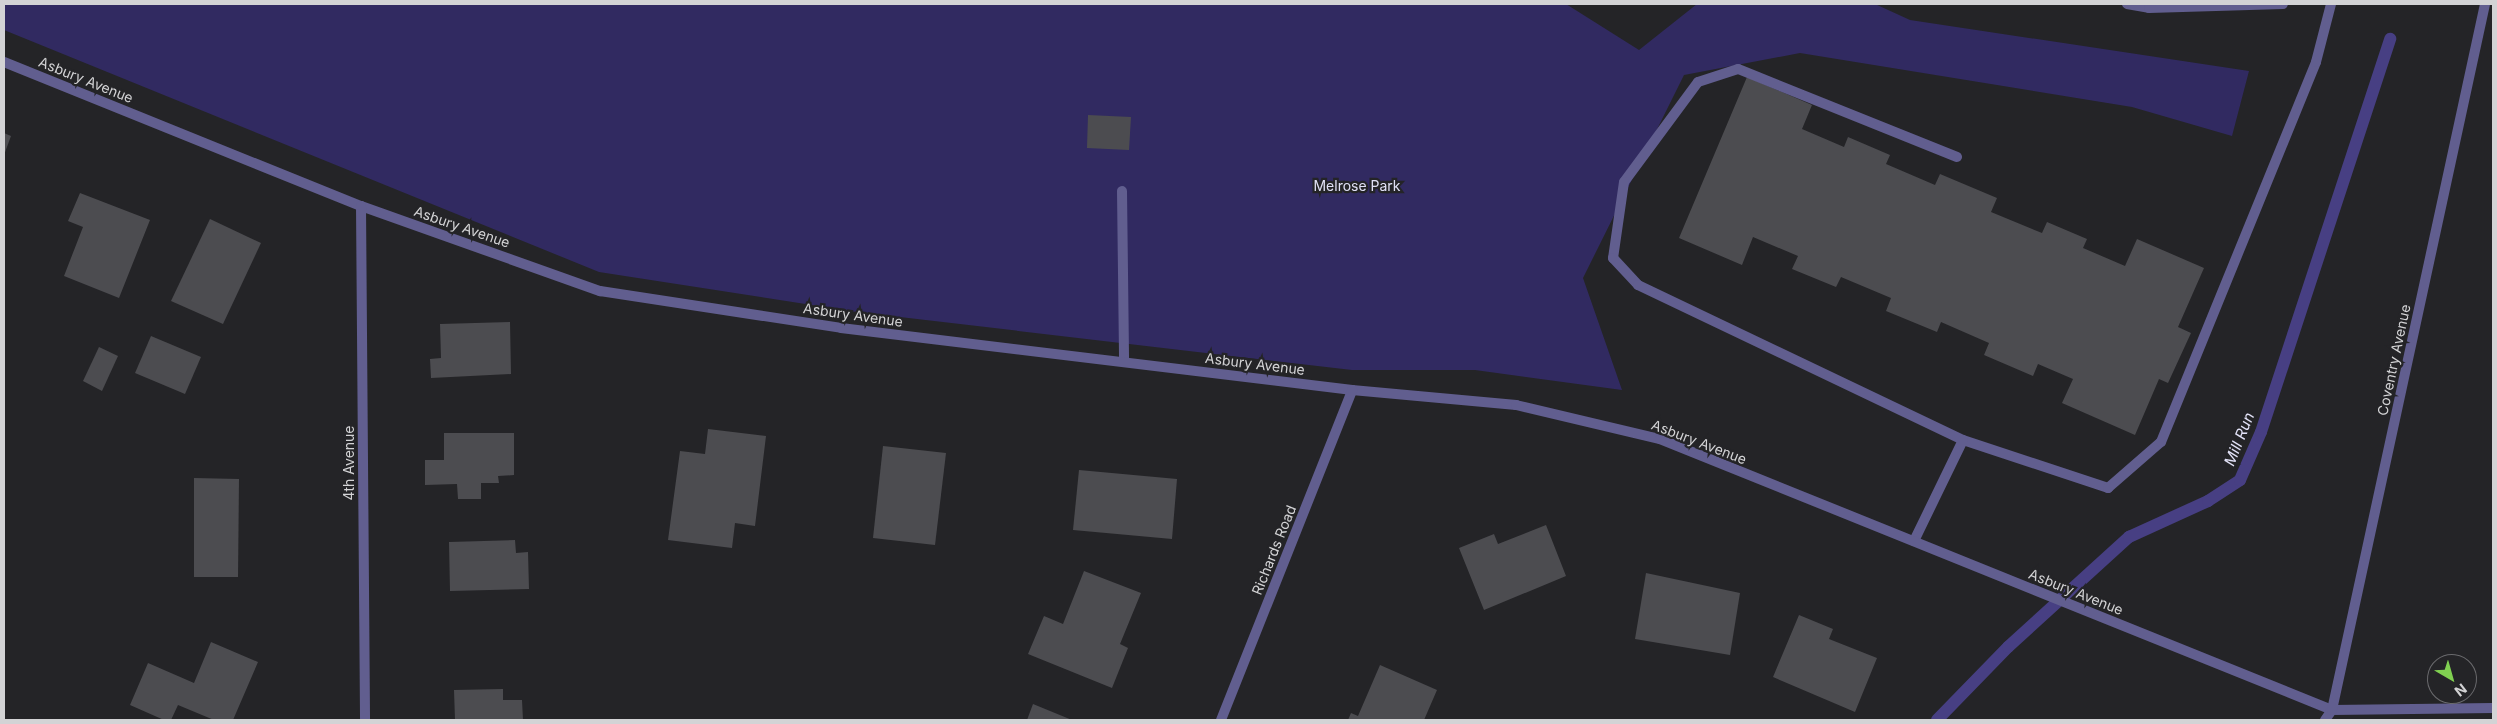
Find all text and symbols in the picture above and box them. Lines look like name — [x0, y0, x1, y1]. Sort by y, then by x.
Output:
street label: Asbury Avenue — [36, 53, 136, 107]
park label: Melrose Park — [1313, 178, 1401, 194]
street label: Asbury Avenue — [412, 203, 512, 251]
street label: Asbury Avenue — [802, 300, 904, 330]
street label: Coventry Avenue — [2374, 303, 2414, 417]
street label: Asbury Avenue — [1204, 350, 1306, 378]
water label: Mill Run — [2220, 410, 2258, 468]
street label: Asbury Avenue — [1649, 416, 1749, 468]
street label: 4th Avenue — [341, 425, 357, 501]
street label: Richards Road — [1248, 503, 1300, 597]
street label: Asbury Avenue — [2026, 565, 2126, 619]
north arrow — [2427, 654, 2477, 704]
text: N — [2451, 680, 2470, 700]

